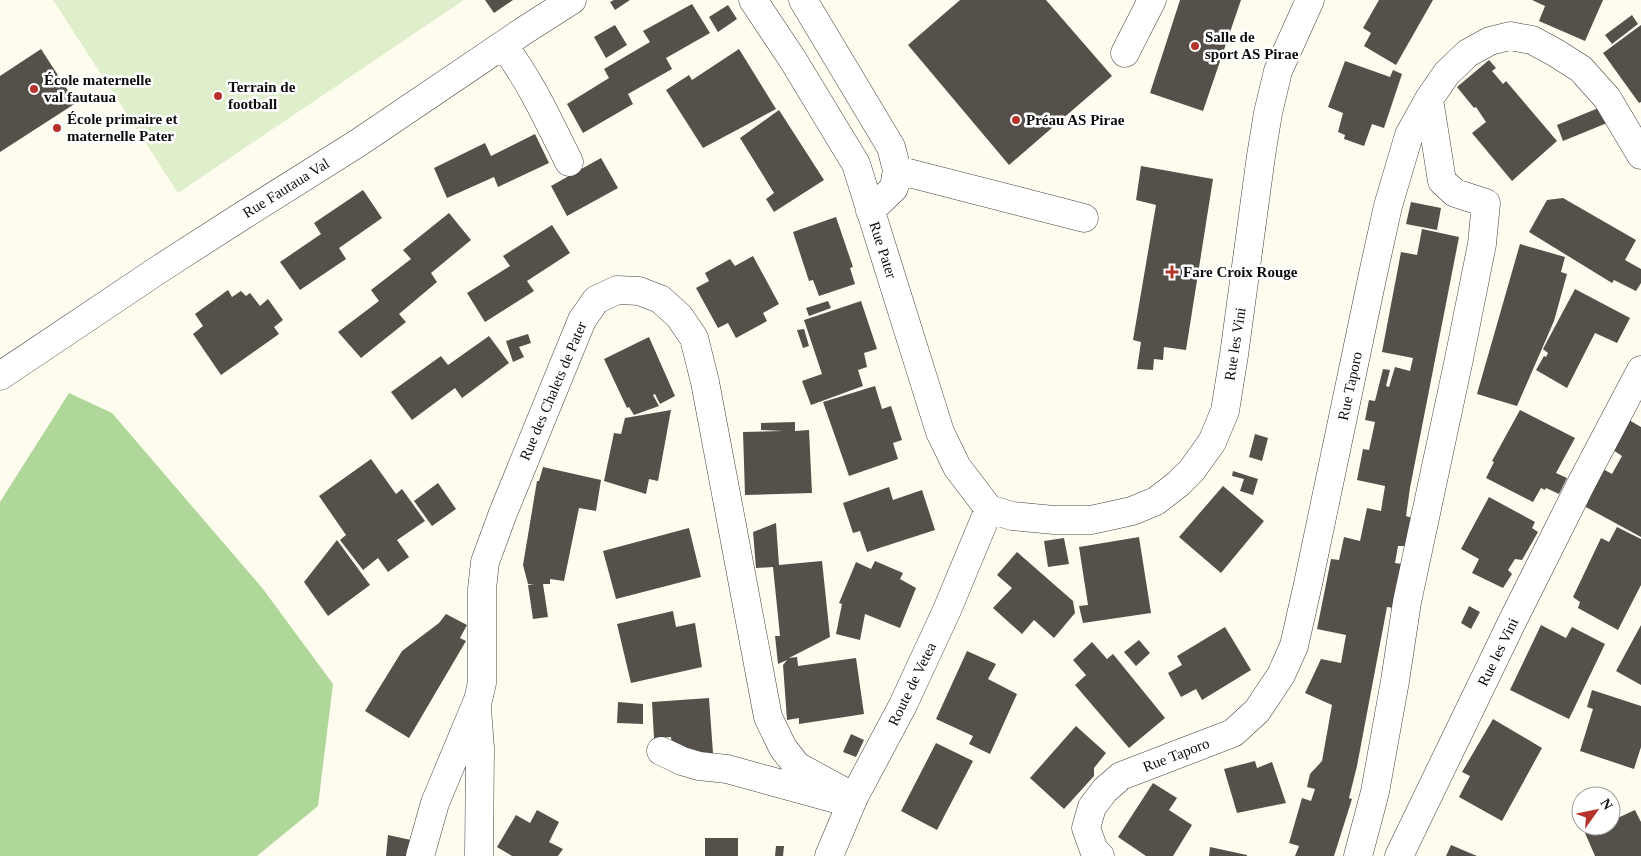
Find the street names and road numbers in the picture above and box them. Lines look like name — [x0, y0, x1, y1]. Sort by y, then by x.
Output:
street label: Rue Fautaua Val — [240, 155, 332, 221]
street label: Rue Pater — [866, 220, 900, 280]
street label: Rue les Vini — [1221, 306, 1249, 382]
street label: Rue des Chalets de Pater — [516, 319, 590, 463]
street label: Rue Taporo — [1335, 350, 1365, 422]
street label: Rue les Vini — [1475, 615, 1521, 689]
street label: Route de Vetea — [885, 640, 939, 728]
street label: Rue Taporo — [1140, 735, 1212, 775]

